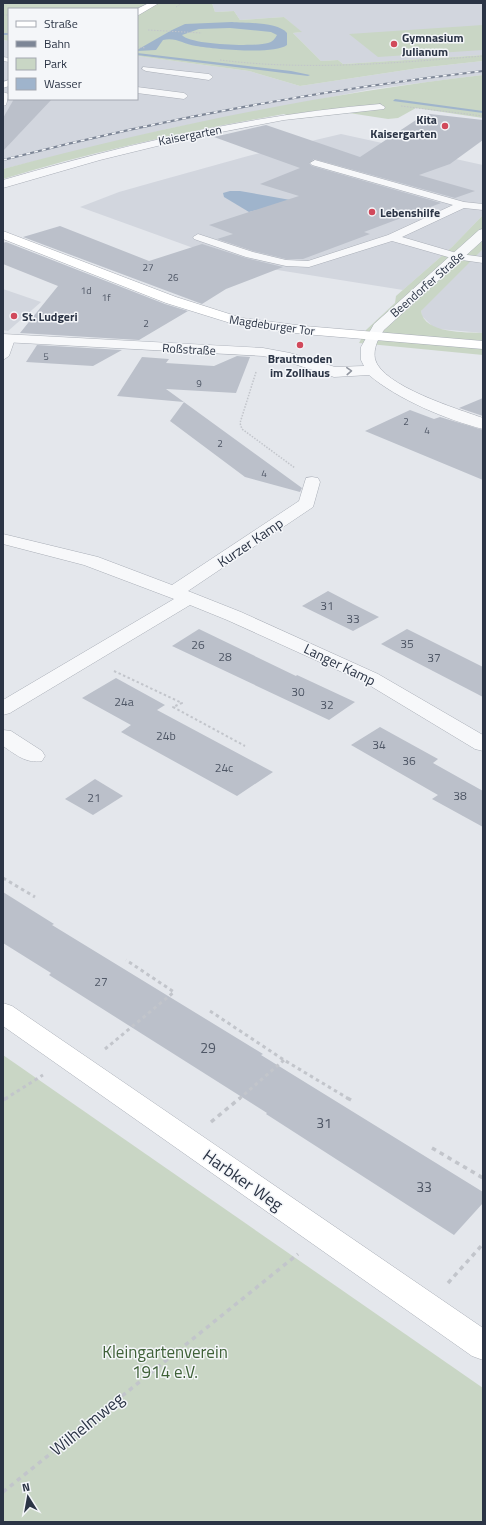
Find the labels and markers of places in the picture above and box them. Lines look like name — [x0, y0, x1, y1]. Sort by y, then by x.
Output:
place label: Gymnasium Julianum — [402, 28, 464, 61]
marker: Gymnasium Julianum — [389, 39, 399, 49]
place label: Kita Kaisergarten — [370, 110, 437, 143]
marker: Kita Kaisergarten — [440, 121, 450, 131]
place label: Lebenshilfe — [380, 203, 440, 222]
marker: Lebenshilfe — [367, 207, 377, 217]
place label: St. Ludgeri — [22, 307, 78, 326]
marker: St. Ludgeri — [9, 311, 19, 321]
marker: Brautmoden im Zollhaus — [295, 340, 305, 350]
place label: Brautmoden im Zollhaus — [268, 349, 332, 382]

